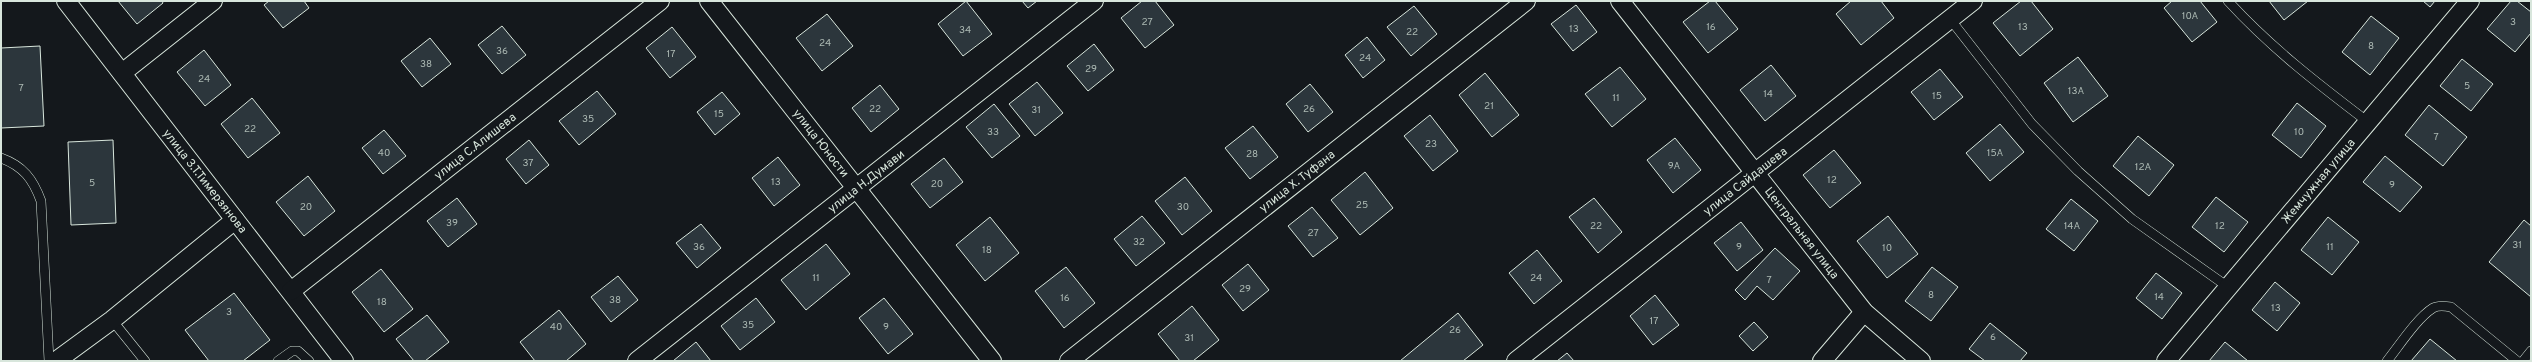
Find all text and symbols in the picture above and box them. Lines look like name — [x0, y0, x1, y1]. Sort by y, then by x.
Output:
house number: 10А — [2182, 10, 2199, 23]
house number: 27 — [1141, 16, 1153, 29]
house number: 3 — [2510, 16, 2516, 29]
house number: 16 — [1706, 21, 1716, 34]
house number: 13 — [2018, 21, 2028, 34]
house number: 13 — [1569, 23, 1579, 36]
house number: 34 — [959, 24, 971, 37]
house number: 22 — [1406, 26, 1418, 39]
house number: 24 — [819, 37, 831, 50]
house number: 8 — [2368, 40, 2374, 53]
house number: 36 — [496, 45, 508, 58]
house number: 17 — [667, 48, 675, 61]
house number: 24 — [1359, 52, 1371, 65]
house number: 38 — [420, 58, 432, 71]
house number: 29 — [1085, 63, 1097, 76]
house number: 24 — [198, 73, 210, 86]
house number: 5 — [2464, 80, 2470, 93]
house number: 7 — [18, 82, 24, 95]
house number: 13А — [2068, 85, 2084, 98]
house number: 14 — [1763, 88, 1773, 101]
house number: 15 — [1932, 90, 1942, 103]
house number: 11 — [1612, 92, 1620, 105]
house number: 21 — [1484, 100, 1494, 113]
house number: 22 — [869, 103, 881, 116]
house number: 26 — [1303, 103, 1315, 116]
house number: 31 — [1031, 104, 1041, 117]
street label: улица Юности — [788, 106, 852, 181]
house number: 15 — [714, 108, 724, 121]
street label: улица С.Алишева — [431, 110, 520, 184]
house number: 35 — [582, 113, 594, 126]
house number: 22 — [244, 123, 256, 136]
street label: улица З.Т.Тимерзянова — [158, 126, 250, 237]
house number: 33 — [987, 126, 999, 139]
house number: 10 — [2294, 126, 2304, 139]
house number: 7 — [2433, 131, 2439, 144]
street label: Жемчужная улица — [2278, 136, 2359, 228]
house number: 23 — [1425, 138, 1437, 151]
street label: улица Сайдашева — [1700, 144, 1791, 220]
house number: 40 — [378, 147, 390, 160]
street label: улица Н.Думави — [825, 147, 908, 217]
street label: улица Х. Туфана — [1256, 147, 1339, 217]
house number: 15А — [1987, 147, 2003, 160]
house number: 28 — [1246, 148, 1258, 161]
house number: 37 — [522, 157, 534, 170]
house number: 9А — [1668, 160, 1680, 173]
house number: 12А — [2135, 161, 2152, 174]
house number: 12 — [1827, 174, 1837, 187]
house number: 13 — [771, 176, 781, 189]
house number: 5 — [89, 177, 95, 190]
house number: 20 — [931, 178, 943, 191]
house number: 9 — [2389, 179, 2395, 192]
street label: Центральная улица — [1760, 184, 1842, 283]
house number: 25 — [1356, 199, 1368, 212]
house number: 20 — [300, 201, 312, 214]
house number: 30 — [1177, 201, 1189, 214]
house number: 39 — [446, 217, 458, 230]
house number: 22 — [1590, 220, 1602, 233]
house number: 14А — [2064, 220, 2080, 233]
house number: 12 — [2215, 220, 2225, 233]
house number: 27 — [1307, 227, 1319, 240]
house number: 32 — [1133, 236, 1145, 249]
house number: 31 — [2512, 239, 2522, 252]
house number: 36 — [693, 241, 705, 254]
house number: 9 — [1736, 241, 1742, 254]
house number: 11 — [2326, 241, 2334, 254]
house number: 10 — [1882, 242, 1892, 255]
house number: 18 — [982, 244, 992, 257]
house number: 11 — [812, 272, 820, 285]
house number: 24 — [1530, 272, 1542, 285]
house number: 7 — [1766, 274, 1772, 287]
house number: 29 — [1239, 283, 1251, 296]
house number: 8 — [1928, 289, 1934, 302]
house number: 14 — [2154, 291, 2164, 304]
house number: 16 — [1060, 292, 1070, 305]
house number: 38 — [609, 294, 621, 307]
house number: 18 — [377, 296, 387, 309]
house number: 13 — [2271, 302, 2281, 315]
house number: 3 — [226, 306, 232, 319]
house number: 17 — [1650, 315, 1658, 328]
house number: 35 — [742, 319, 754, 332]
house number: 40 — [550, 321, 562, 334]
house number: 9 — [883, 321, 889, 334]
house number: 26 — [1449, 324, 1461, 337]
house number: 6 — [1990, 331, 1996, 344]
house number: 31 — [1184, 332, 1194, 345]

